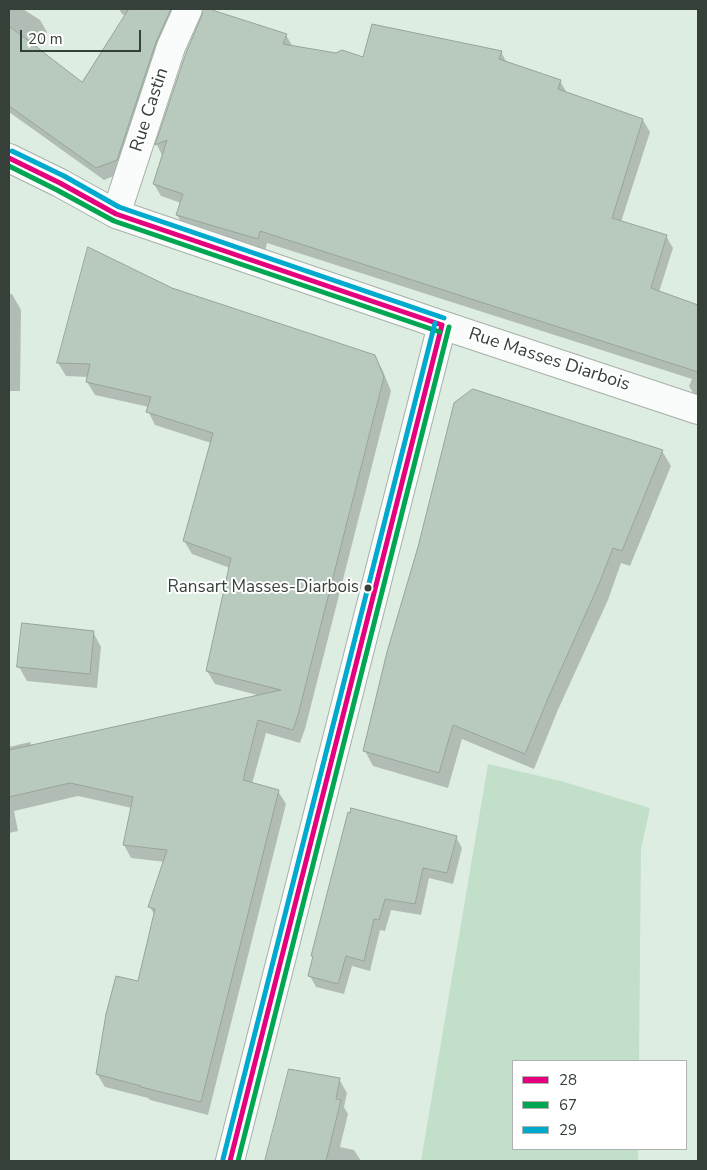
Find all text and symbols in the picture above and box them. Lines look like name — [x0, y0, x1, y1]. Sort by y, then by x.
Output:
scale bar — [22, 20, 144, 52]
text: 20 m — [28, 29, 63, 49]
street label: Rue Castin — [126, 65, 174, 155]
street label: Rue Masses Diarbois — [466, 324, 632, 396]
place label: Ransart Masses-Diarbois — [167, 578, 359, 598]
marker: Ransart Masses-Diarbois — [363, 583, 373, 593]
legend — [512, 1060, 687, 1150]
text: 28 — [559, 1070, 577, 1090]
text: 67 — [559, 1095, 577, 1115]
text: 29 — [559, 1120, 577, 1140]

